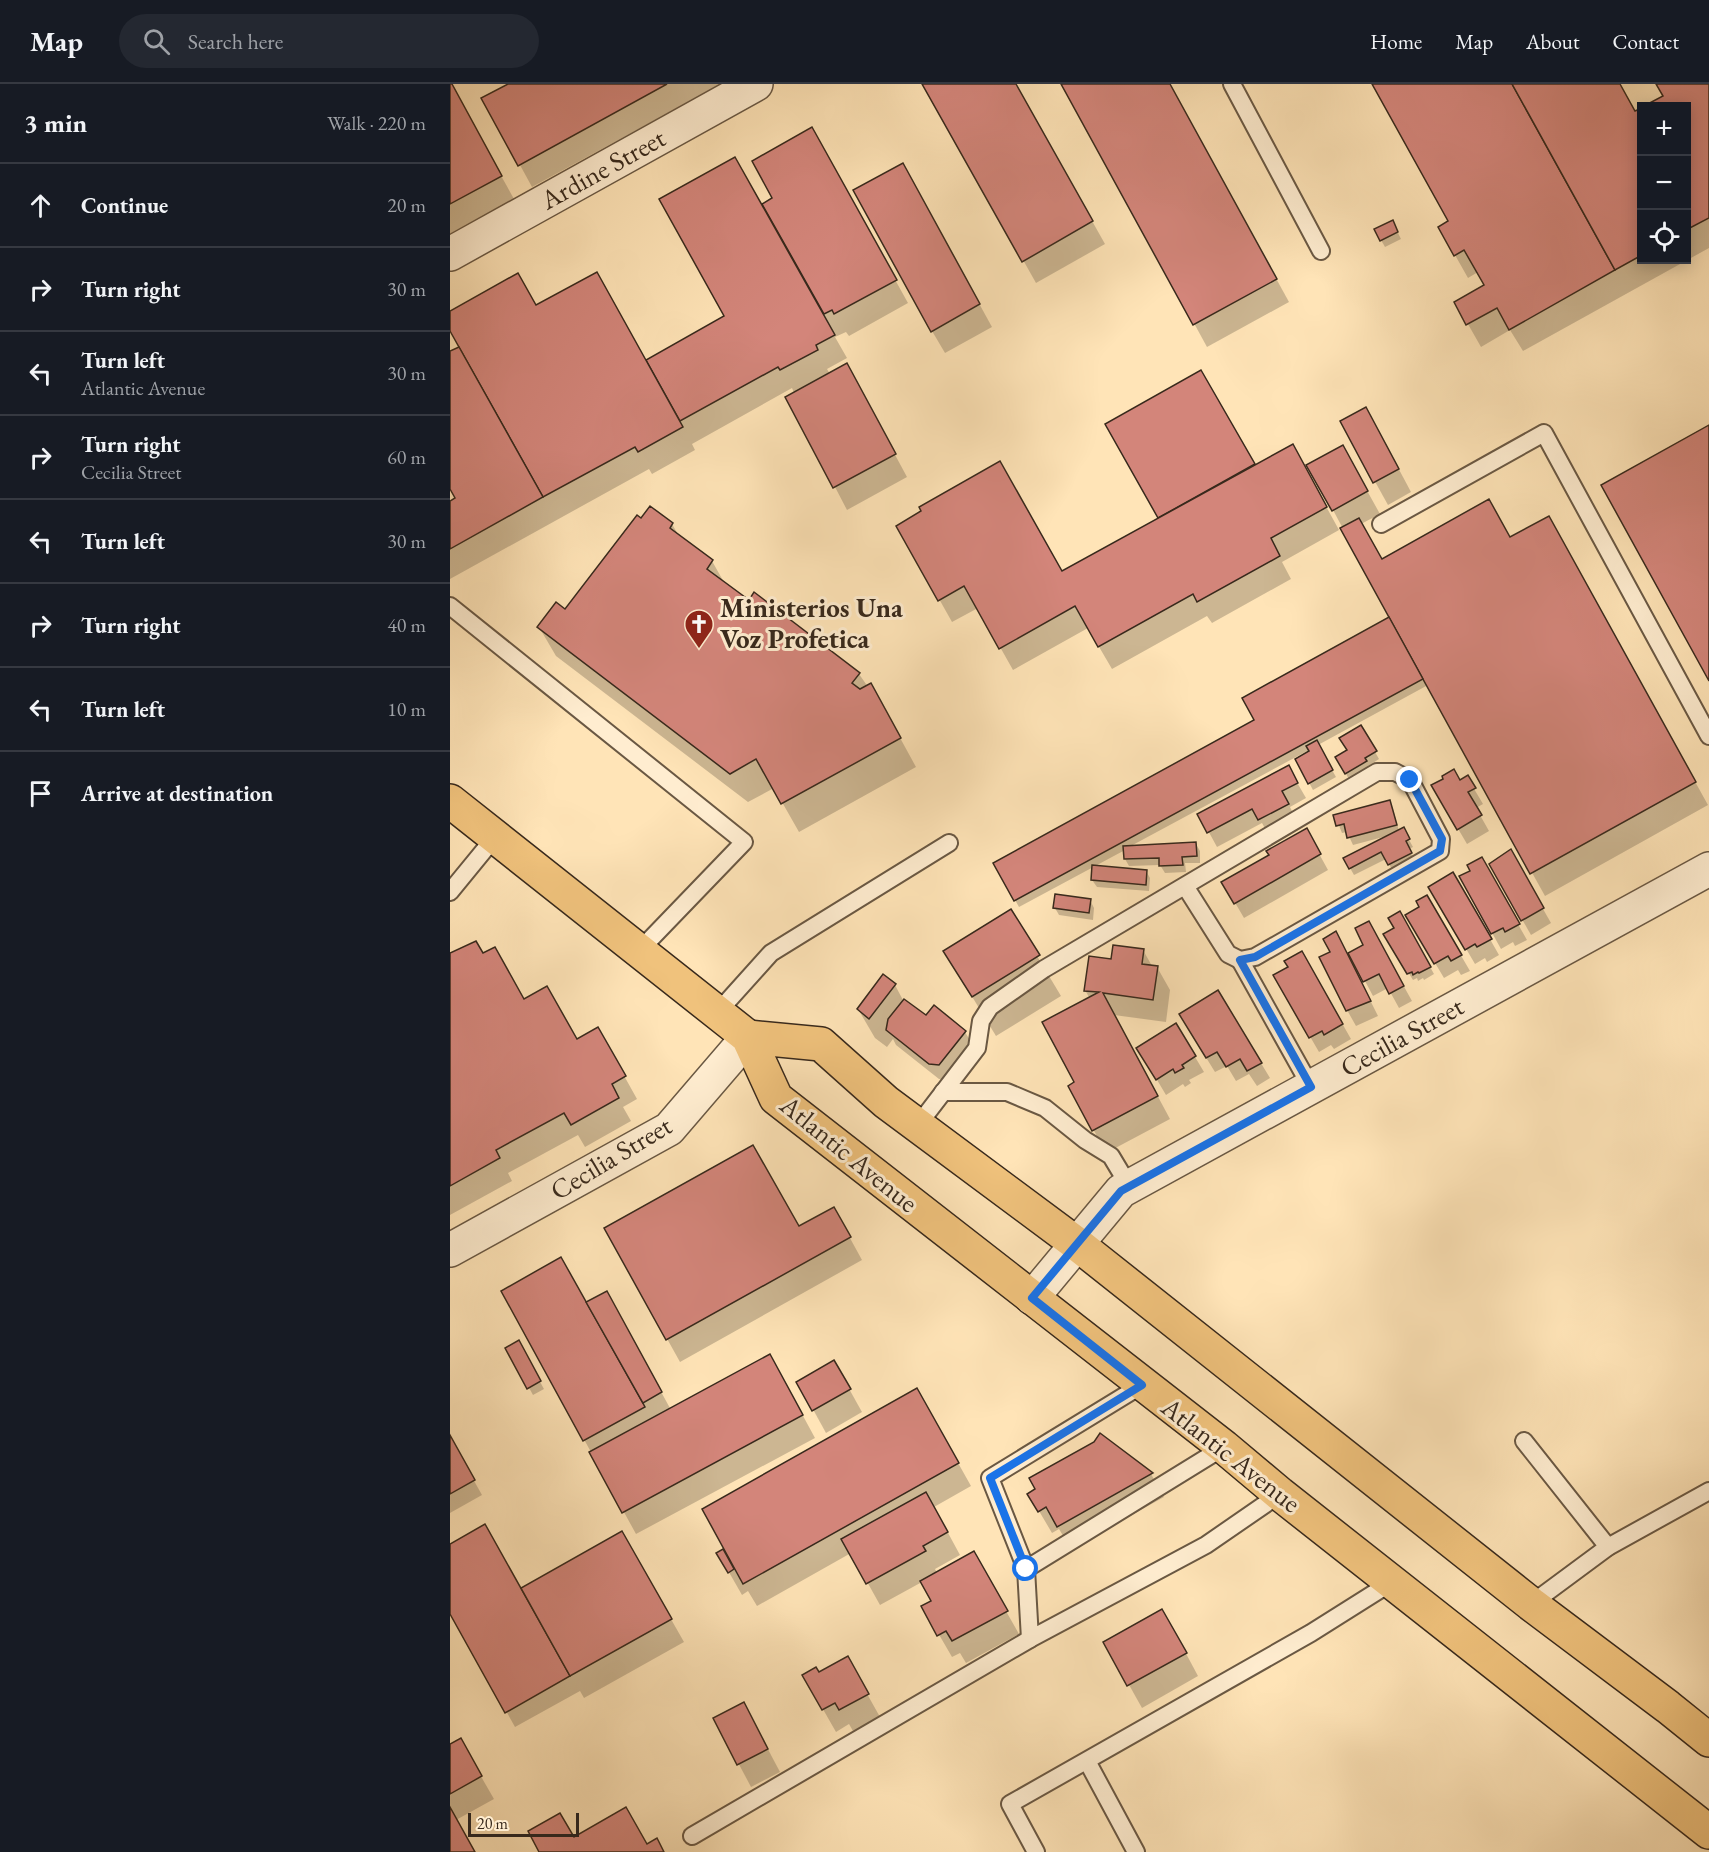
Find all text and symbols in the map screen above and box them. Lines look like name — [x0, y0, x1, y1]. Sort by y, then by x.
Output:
search box — [119, 14, 539, 68]
text: Map — [30, 23, 83, 59]
icon: search — [140, 25, 173, 58]
text: Search here — [188, 27, 283, 56]
text: Home — [1370, 28, 1422, 55]
text: Map — [1455, 28, 1493, 55]
text: About — [1526, 28, 1579, 55]
text: Contact — [1612, 28, 1679, 55]
map controls — [1637, 102, 1691, 264]
button: + — [1637, 102, 1691, 156]
text: 3 min — [24, 106, 87, 140]
text: Walk · 220 m — [327, 110, 426, 136]
street label: Ardine Street — [533, 120, 672, 218]
button: − — [1637, 156, 1691, 210]
icon: ahead — [24, 189, 57, 222]
text: Continue — [81, 191, 168, 220]
text: 20 m — [387, 192, 426, 218]
button: locate — [1637, 210, 1691, 264]
icon: right — [24, 273, 57, 306]
text: Turn right — [81, 275, 180, 304]
text: 30 m — [387, 276, 426, 302]
text: Turn left — [81, 346, 165, 375]
icon: left — [24, 357, 57, 390]
text: 30 m — [387, 360, 426, 386]
text: Atlantic Avenue — [81, 375, 205, 401]
text: Turn right — [81, 430, 180, 459]
icon: right — [24, 441, 57, 474]
text: 60 m — [387, 444, 426, 470]
text: Cecilia Street — [81, 459, 181, 485]
icon: left — [24, 525, 57, 558]
text: Turn left — [81, 527, 165, 556]
text: 30 m — [387, 528, 426, 554]
place label: Ministerios Una Voz Profetica — [720, 590, 903, 656]
church icon: Ministerios Una Voz Profetica — [683, 608, 715, 650]
icon: right — [24, 609, 57, 642]
text: Turn right — [81, 611, 180, 640]
text: 40 m — [387, 612, 426, 638]
icon: left — [24, 693, 57, 726]
text: Turn left — [81, 695, 165, 724]
text: 10 m — [387, 696, 426, 722]
route end — [1396, 766, 1422, 792]
icon: arrive — [24, 777, 57, 810]
text: Arrive at destination — [81, 779, 273, 808]
street label: Cecilia Street — [1334, 988, 1470, 1085]
street label: Atlantic Avenue — [772, 1087, 925, 1220]
street label: Cecilia Street — [544, 1107, 678, 1207]
street label: Atlantic Avenue — [1154, 1389, 1308, 1520]
route start — [1012, 1555, 1038, 1581]
scale bar — [468, 1810, 579, 1838]
text: 20 m — [477, 1813, 508, 1834]

